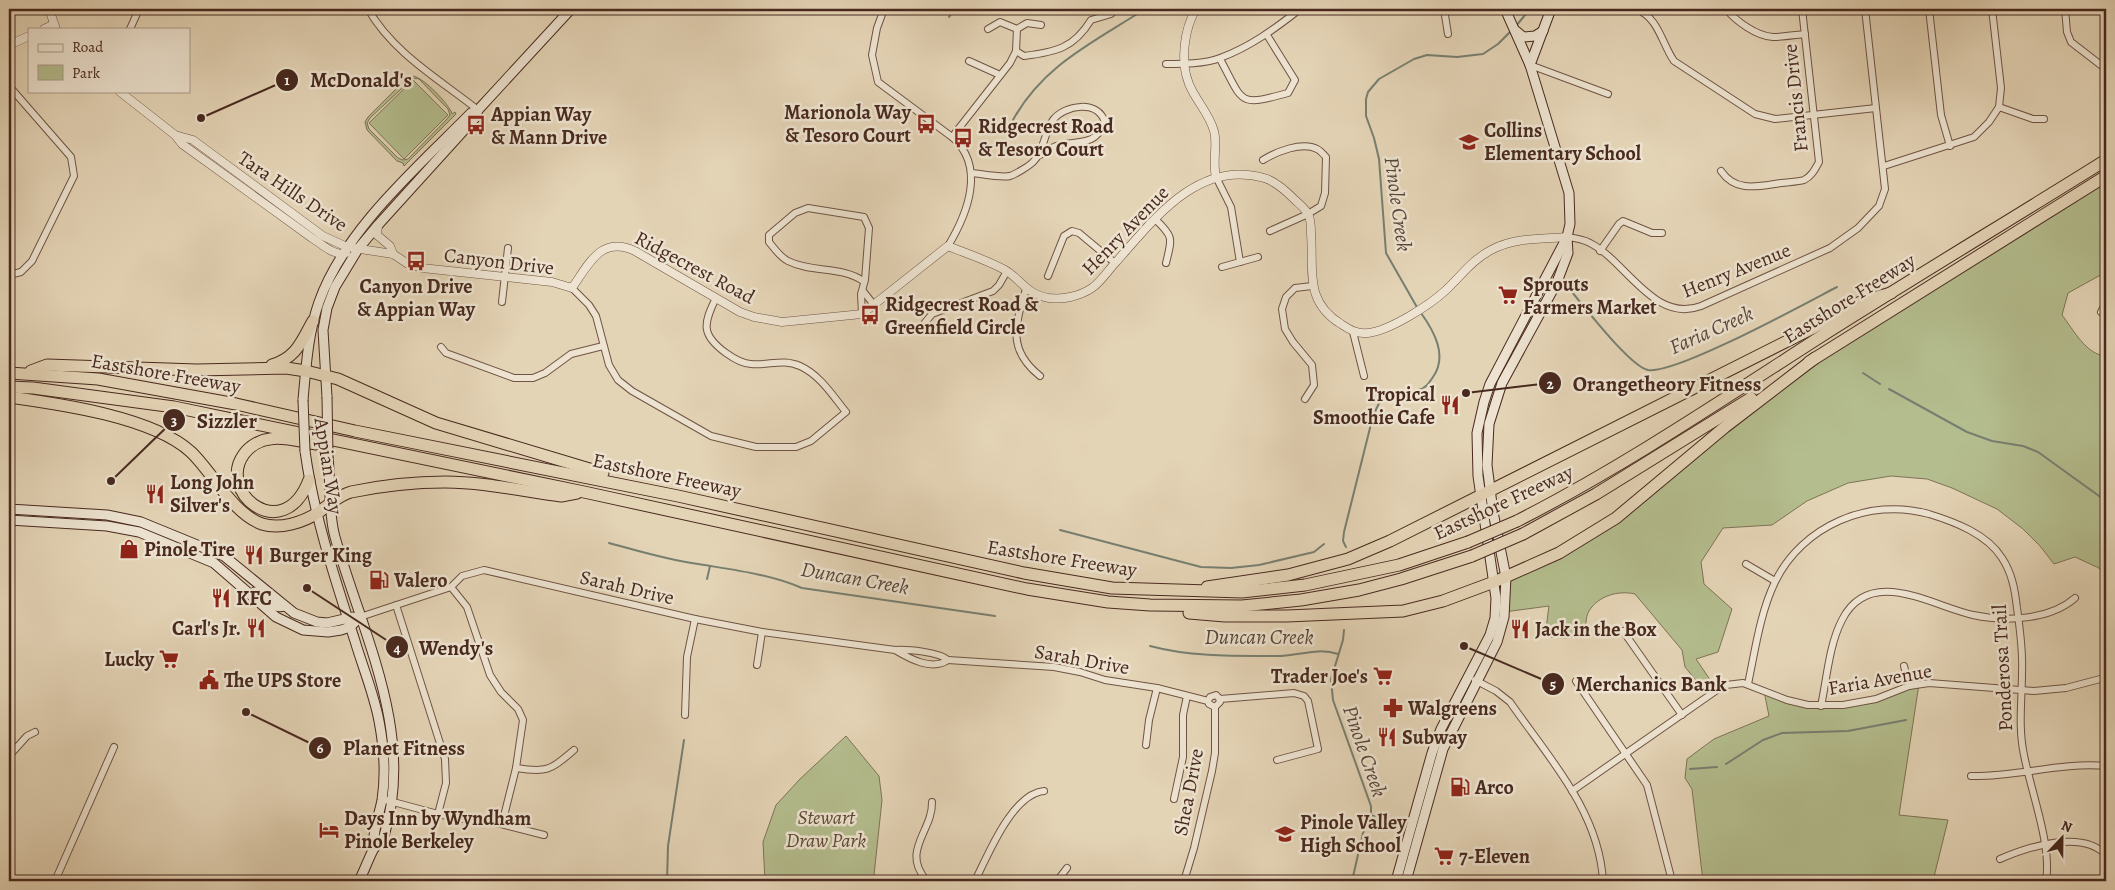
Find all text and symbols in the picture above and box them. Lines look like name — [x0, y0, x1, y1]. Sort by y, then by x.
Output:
legend — [28, 28, 190, 92]
text: Road — [72, 37, 104, 57]
street label: Francis Drive — [1776, 42, 1815, 153]
callout: McDonald's — [275, 62, 422, 98]
text: Park — [72, 63, 101, 83]
text: McDonald's — [310, 66, 412, 94]
text: 1 — [284, 70, 290, 90]
place label: Marionola Way & Tesoro Court — [784, 99, 912, 149]
place label: Appian Way & Mann Drive — [490, 101, 607, 151]
bus stop icon: Marionola Way & Tesoro Court — [915, 113, 937, 135]
place label: Ridgecrest Road & Tesoro Court — [978, 113, 1114, 163]
bus stop icon: Appian Way & Mann Drive — [465, 114, 487, 136]
place label: Collins Elementary School — [1484, 117, 1642, 167]
bus stop icon: Ridgecrest Road & Tesoro Court — [952, 127, 974, 149]
school or university icon: Collins Elementary School — [1458, 131, 1480, 153]
street label: Tara Hills Drive — [232, 145, 353, 238]
water label: Pinole Creek — [1377, 155, 1419, 253]
street label: Henry Avenue — [1076, 180, 1175, 281]
street label: Ridgecrest Road — [630, 224, 760, 311]
street label: Henry Avenue — [1678, 236, 1795, 305]
street label: Canyon Drive — [442, 241, 556, 282]
street label: Eastshore Freeway — [1778, 246, 1921, 350]
bus stop icon: Canyon Drive & Appian Way — [405, 250, 427, 272]
place label: Sprouts Farmers Market — [1523, 271, 1657, 321]
place label: Canyon Drive & Appian Way — [357, 273, 476, 323]
supermarket icon: Sprouts Farmers Market — [1497, 284, 1519, 306]
place label: Ridgecrest Road & Greenfield Circle — [885, 291, 1039, 341]
water label: Faria Creek — [1665, 299, 1757, 361]
bus stop icon: Ridgecrest Road & Greenfield Circle — [859, 304, 881, 326]
street label: Eastshore Freeway — [89, 347, 244, 400]
callout: Orangetheory Fitness — [1538, 365, 1771, 401]
text: Orangetheory Fitness — [1573, 370, 1761, 398]
text: 2 — [1546, 374, 1554, 394]
place label: Tropical Smoothie Cafe — [1313, 381, 1436, 431]
restaurant icon: Tropical Smoothie Cafe — [1439, 394, 1461, 416]
callout: Sizzler — [161, 402, 267, 438]
text: Sizzler — [197, 407, 258, 435]
text: 3 — [171, 411, 177, 431]
street label: Appian Way — [307, 415, 350, 517]
street label: Eastshore Freeway — [590, 447, 745, 505]
street label: Eastshore Freeway — [1429, 458, 1578, 547]
place label: Long John Silver's — [170, 469, 254, 519]
restaurant icon: Long John Silver's — [144, 483, 166, 505]
street label: Eastshore Freeway — [985, 533, 1140, 584]
place label: Pinole Tire — [144, 536, 235, 563]
shop icon: Pinole Tire — [118, 538, 140, 560]
place label: Burger King — [269, 542, 373, 569]
restaurant icon: Burger King — [243, 544, 265, 566]
water label: Duncan Creek — [799, 555, 911, 601]
street label: Sarah Drive — [577, 564, 677, 611]
place label: Valero — [393, 567, 448, 594]
fuel station icon: Valero — [368, 569, 390, 591]
place label: KFC — [236, 585, 272, 612]
restaurant icon: KFC — [210, 587, 232, 609]
street label: Ponderosa Trail — [1986, 604, 2019, 732]
place label: Carl's Jr. — [172, 615, 241, 642]
place label: Jack in the Box — [1535, 616, 1656, 643]
restaurant icon: Carl's Jr. — [245, 617, 267, 639]
restaurant icon: Jack in the Box — [1509, 618, 1531, 640]
water label: Duncan Creek — [1204, 623, 1314, 651]
callout: Wendy's — [384, 629, 504, 665]
text: Wendy's — [418, 634, 493, 662]
text: 4 — [393, 638, 401, 658]
street label: Sarah Drive — [1032, 638, 1131, 681]
place label: Lucky — [104, 646, 155, 673]
supermarket icon: Lucky — [158, 648, 180, 670]
street label: Faria Avenue — [1826, 657, 1934, 702]
place label: Trader Joe's — [1271, 663, 1368, 690]
supermarket icon: Trader Joe's — [1372, 665, 1394, 687]
callout: Merchanics Bank — [1541, 666, 1737, 702]
place label: The UPS Store — [224, 667, 341, 694]
public building icon: The UPS Store — [198, 669, 220, 691]
text: Merchanics Bank — [1575, 670, 1727, 698]
text: 5 — [1550, 674, 1556, 694]
place label: Walgreens — [1407, 695, 1497, 722]
pharmacy icon: Walgreens — [1382, 697, 1404, 719]
water label: Pinole Creek — [1336, 701, 1394, 801]
place label: Subway — [1402, 724, 1468, 751]
restaurant icon: Subway — [1376, 726, 1398, 748]
callout: Planet Fitness — [307, 730, 475, 766]
text: Planet Fitness — [343, 734, 465, 762]
text: 6 — [316, 738, 324, 758]
street label: Shea Drive — [1167, 746, 1210, 838]
place label: Arco — [1474, 774, 1514, 801]
fuel station icon: Arco — [1449, 776, 1471, 798]
park label: Stewart Draw Park — [786, 804, 866, 854]
place label: Days Inn by Wyndham Pinole Berkeley — [344, 805, 532, 855]
place label: Pinole Valley High School — [1300, 809, 1407, 859]
north arrow — [2038, 812, 2088, 862]
text: N — [2058, 816, 2075, 837]
hotel icon: Days Inn by Wyndham Pinole Berkeley — [318, 819, 340, 841]
school or university icon: Pinole Valley High School — [1274, 823, 1296, 845]
place label: 7-Eleven — [1459, 843, 1530, 870]
supermarket icon: 7-Eleven — [1433, 845, 1455, 867]

